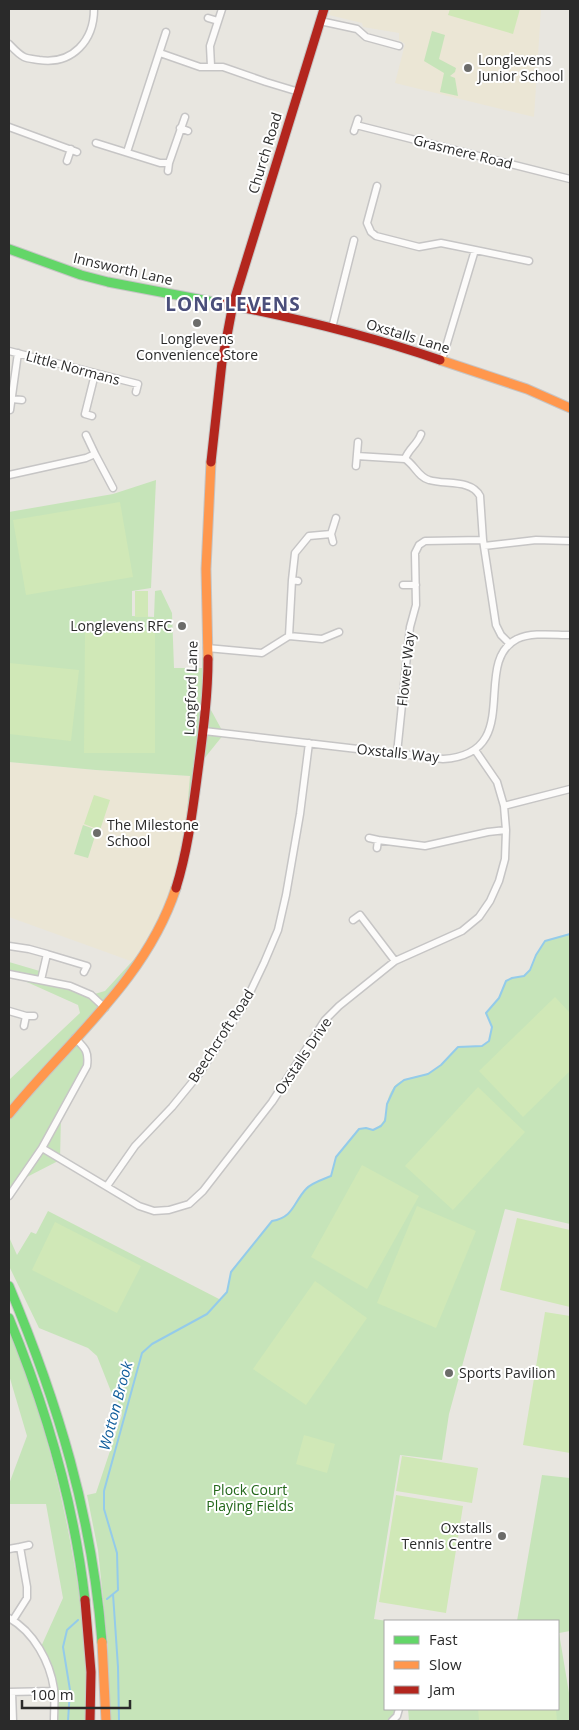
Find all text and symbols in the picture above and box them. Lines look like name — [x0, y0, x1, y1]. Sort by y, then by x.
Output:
place label: Longlevens Junior School — [476, 50, 564, 85]
marker: Longlevens Junior School — [462, 62, 474, 74]
street label: Church Road — [243, 110, 286, 196]
street label: Grasmere Road — [411, 130, 515, 173]
street label: Innsworth Lane — [72, 248, 175, 289]
district label: LONGLEVENS — [165, 291, 301, 317]
street label: Oxstalls Lane — [364, 314, 452, 357]
marker: Longlevens Convenience Store — [191, 317, 203, 329]
place label: Longlevens Convenience Store — [136, 329, 258, 364]
street label: Little Normans — [24, 346, 123, 389]
place label: Longlevens RFC — [70, 616, 172, 635]
marker: Longlevens RFC — [176, 620, 188, 632]
street label: Flower Way — [392, 630, 419, 707]
street label: Longford Lane — [179, 640, 202, 736]
street label: Oxstalls Way — [356, 739, 441, 766]
place label: The Milestone School — [107, 815, 199, 850]
marker: The Milestone School — [91, 827, 103, 839]
street label: Beechcroft Road — [183, 985, 258, 1086]
street label: Oxstalls Drive — [270, 1013, 336, 1098]
water label: Wotton Brook — [94, 1358, 137, 1452]
place label: Sports Pavilion — [459, 1363, 556, 1382]
marker: Sports Pavilion — [443, 1367, 455, 1379]
park label: Plock Court Playing Fields — [206, 1480, 294, 1515]
place label: Oxstalls Tennis Centre — [402, 1518, 492, 1553]
marker: Oxstalls Tennis Centre — [496, 1530, 508, 1542]
legend — [384, 1620, 559, 1710]
text: Fast — [429, 1629, 458, 1649]
text: Slow — [429, 1654, 462, 1674]
scale bar — [22, 1678, 130, 1710]
text: Jam — [427, 1679, 455, 1699]
text: 100 m — [30, 1684, 74, 1704]

